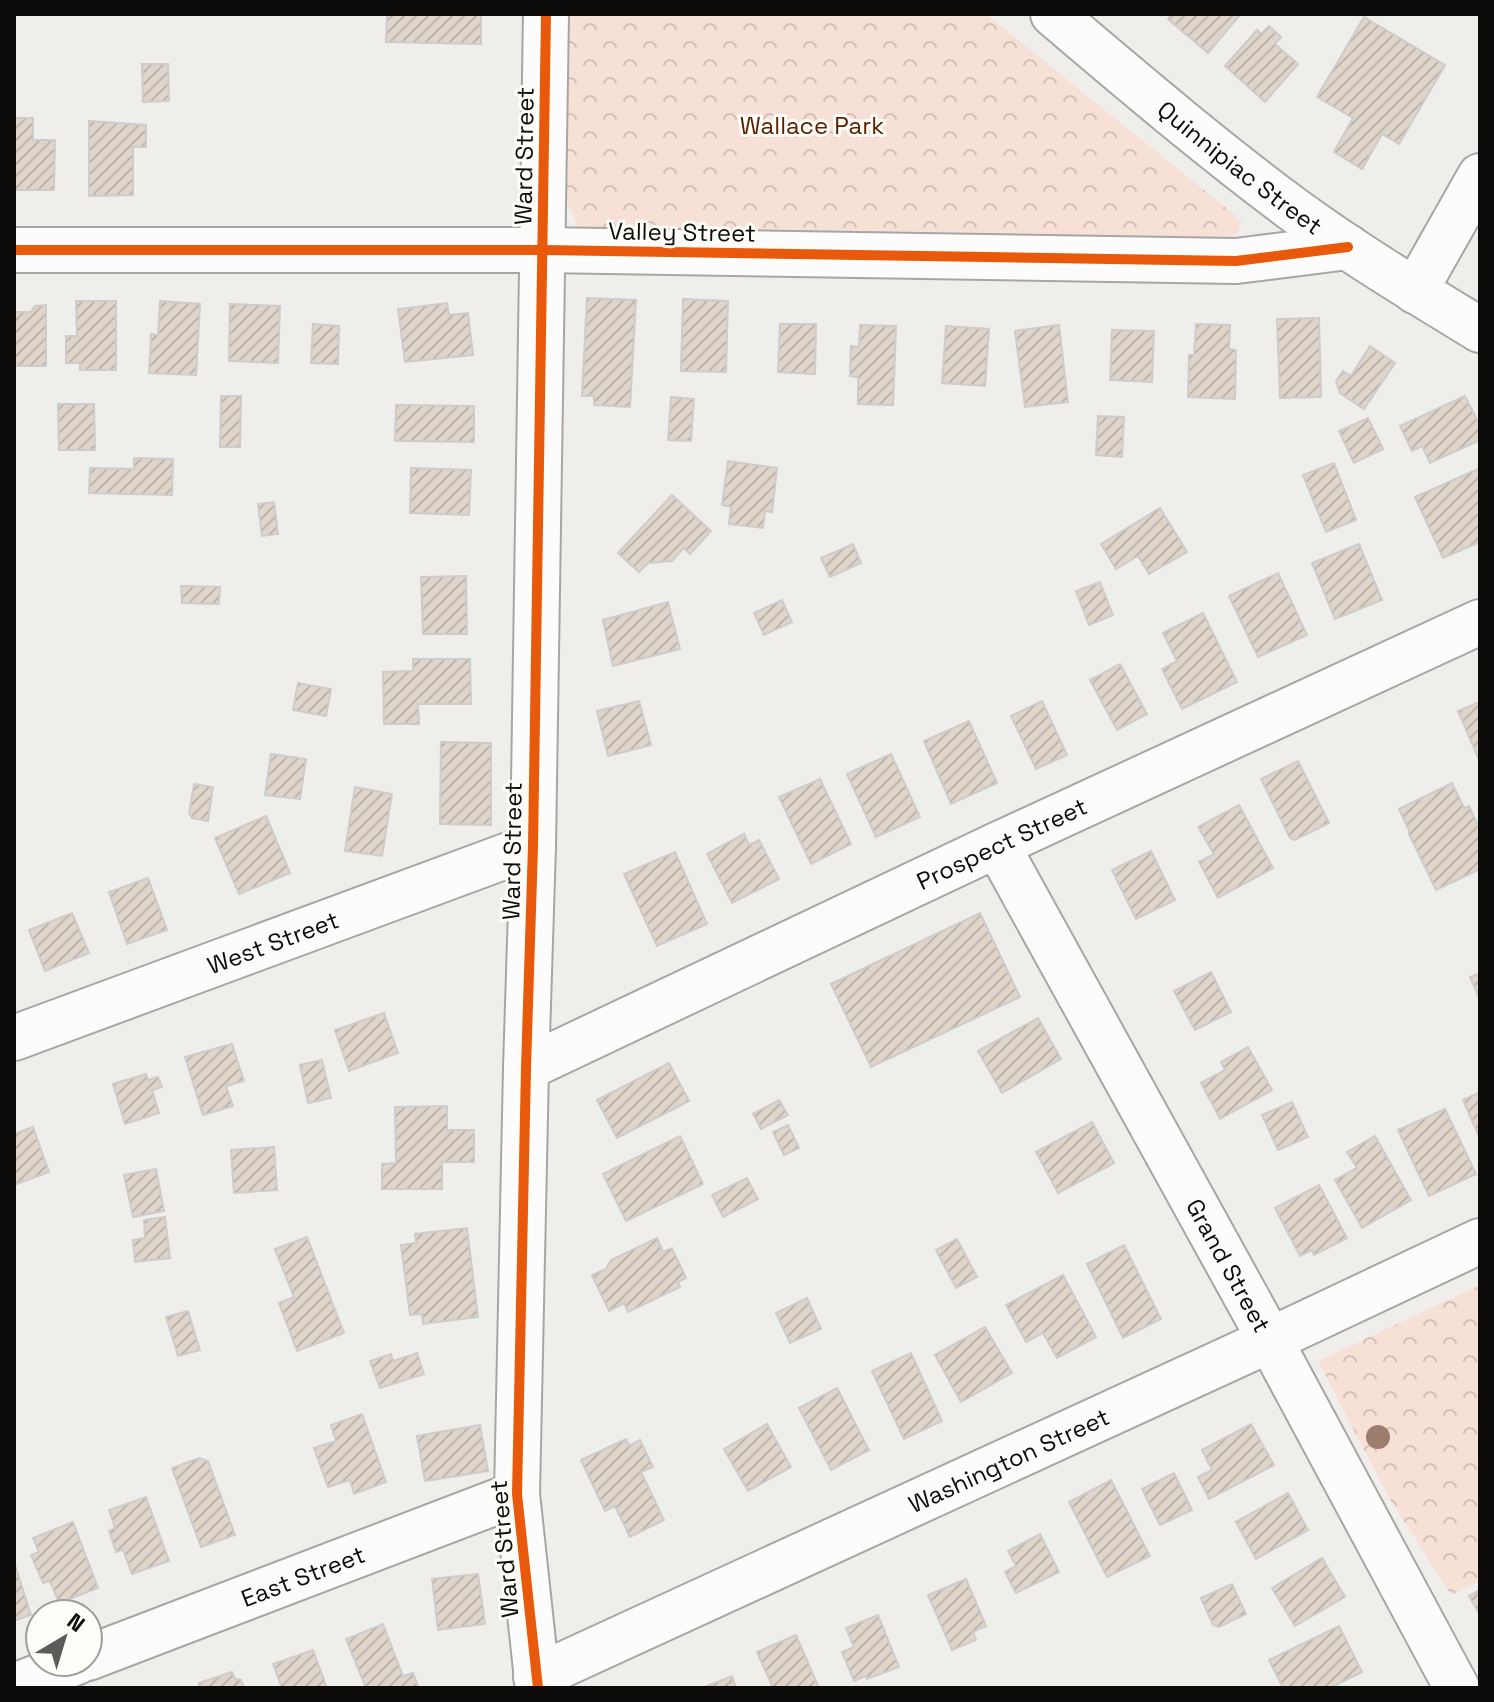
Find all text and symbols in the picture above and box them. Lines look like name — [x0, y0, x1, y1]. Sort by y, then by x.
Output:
street label: Ward Street — [507, 87, 541, 225]
street label: Quinnipiac Street — [1151, 93, 1329, 241]
park label: Wallace Park — [740, 110, 884, 141]
street label: Valley Street — [608, 215, 756, 249]
street label: Ward Street — [495, 782, 529, 920]
street label: Prospect Street — [911, 790, 1092, 896]
street label: West Street — [203, 904, 343, 981]
street label: Grand Street — [1179, 1193, 1278, 1338]
street label: Washington Street — [903, 1401, 1114, 1520]
street label: Ward Street — [483, 1479, 525, 1619]
street label: East Street — [236, 1538, 369, 1614]
north arrow — [24, 1598, 104, 1678]
text: N — [62, 1607, 91, 1638]

